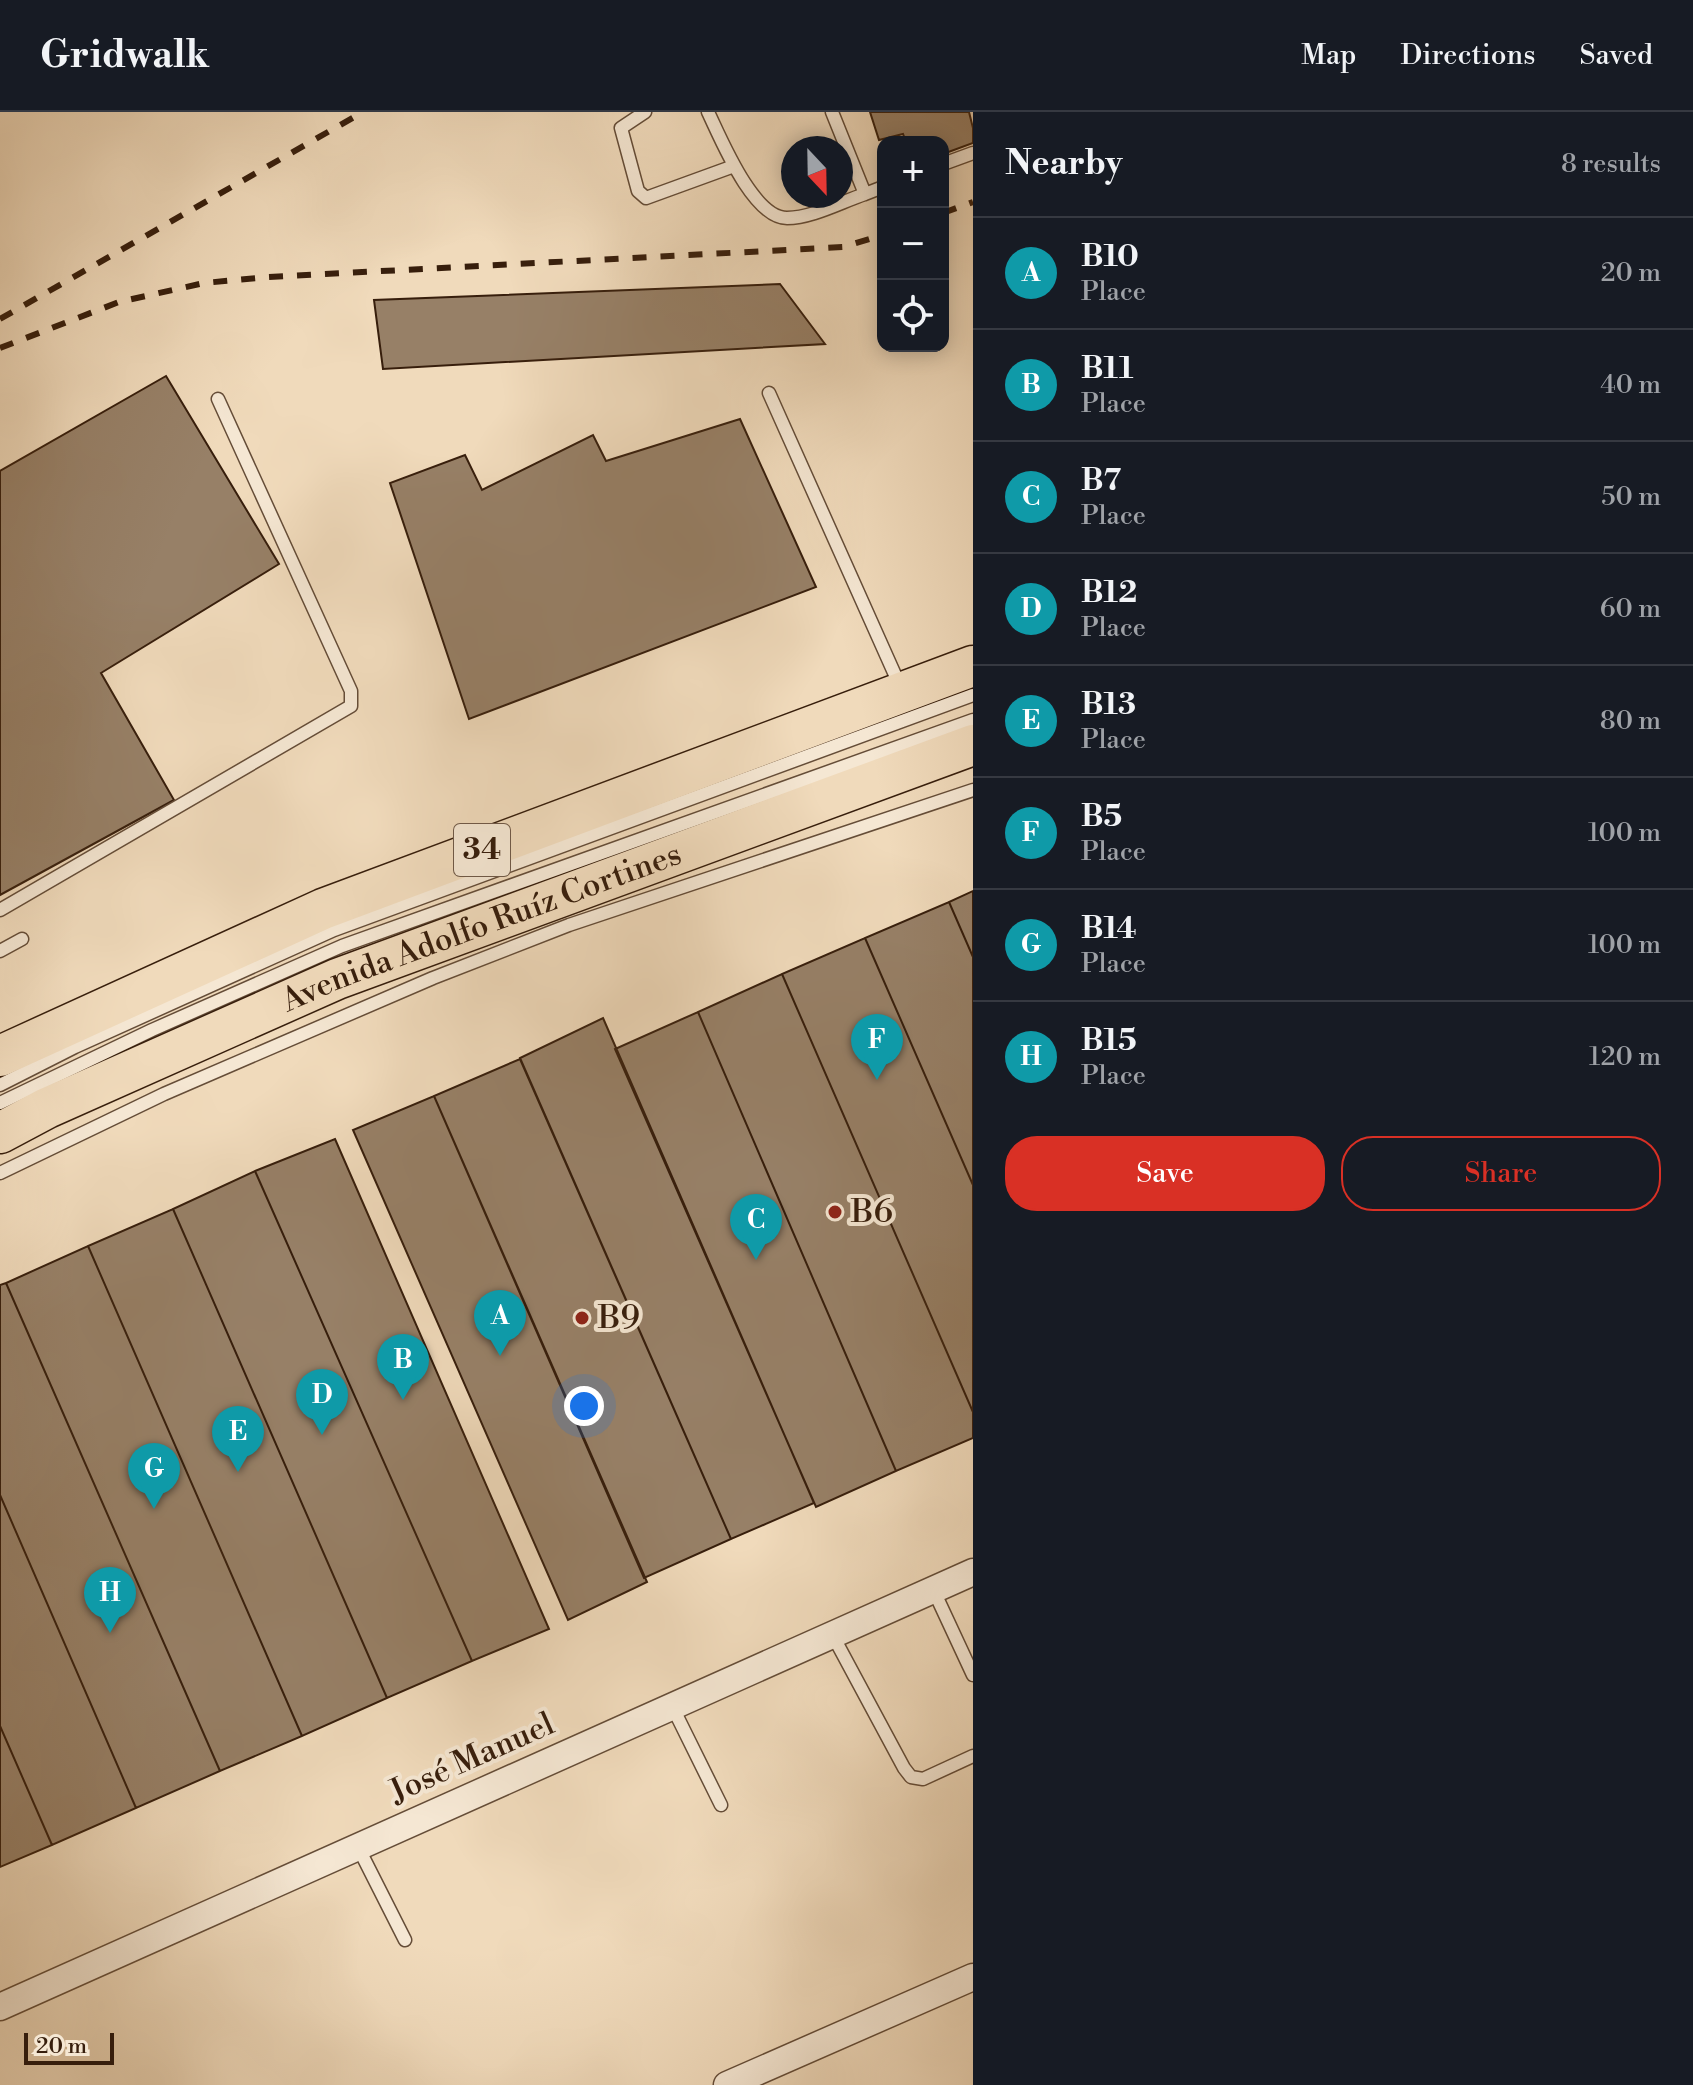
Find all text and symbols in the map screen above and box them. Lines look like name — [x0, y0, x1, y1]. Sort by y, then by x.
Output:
text: Gridwalk — [40, 32, 209, 79]
text: Map — [1301, 38, 1356, 73]
text: Directions — [1400, 38, 1535, 73]
text: Saved — [1579, 38, 1653, 73]
north arrow — [781, 136, 853, 208]
map controls — [877, 136, 949, 352]
button: + — [877, 136, 949, 208]
text: Nearby — [1005, 143, 1123, 185]
text: 8 results — [1561, 148, 1661, 180]
button: − — [877, 208, 949, 280]
text: B10 — [1081, 238, 1139, 276]
text: A — [1022, 257, 1040, 289]
text: 20 m — [1601, 257, 1661, 289]
text: Place — [1081, 276, 1146, 308]
button: locate — [877, 280, 949, 352]
text: B11 — [1081, 350, 1133, 388]
text: B — [1021, 369, 1041, 401]
text: 40 m — [1600, 369, 1661, 401]
text: Place — [1081, 388, 1146, 420]
text: B7 — [1081, 462, 1121, 500]
text: C — [1022, 481, 1040, 513]
text: 50 m — [1601, 481, 1661, 513]
text: Place — [1081, 500, 1146, 532]
text: B12 — [1081, 574, 1137, 612]
text: D — [1021, 593, 1041, 625]
text: 60 m — [1600, 593, 1661, 625]
text: Place — [1081, 612, 1146, 644]
text: B13 — [1081, 686, 1136, 724]
text: E — [1022, 705, 1040, 737]
text: 80 m — [1600, 705, 1661, 737]
text: Place — [1081, 724, 1146, 756]
text: B5 — [1081, 798, 1122, 836]
text: F — [1022, 817, 1040, 849]
text: 100 m — [1588, 817, 1661, 849]
road number: 34 — [454, 824, 510, 876]
street label: Avenida Adolfo Ruíz Cortines — [274, 834, 687, 1022]
text: Place — [1081, 836, 1146, 868]
text: B14 — [1081, 910, 1137, 948]
text: G — [1021, 929, 1041, 961]
text: 100 m — [1588, 929, 1661, 961]
text: Place — [1081, 948, 1146, 980]
pin: F — [851, 1014, 903, 1080]
text: B15 — [1081, 1022, 1137, 1060]
text: H — [1020, 1041, 1042, 1073]
text: 120 m — [1589, 1041, 1661, 1073]
text: Place — [1081, 1060, 1146, 1092]
button: Save — [1005, 1136, 1325, 1211]
button: Share — [1341, 1136, 1661, 1211]
place label: B6 — [850, 1192, 893, 1232]
pin: C — [730, 1194, 782, 1260]
marker: B6 — [826, 1203, 844, 1221]
pin: A — [474, 1290, 526, 1356]
place label: B9 — [597, 1298, 640, 1338]
marker: B9 — [573, 1309, 591, 1327]
pin: B — [377, 1334, 429, 1400]
pin: D — [296, 1369, 348, 1435]
your location — [564, 1386, 604, 1426]
pin: E — [212, 1406, 264, 1472]
pin: G — [128, 1443, 180, 1509]
pin: H — [84, 1567, 136, 1633]
street label: José Manuel — [383, 1704, 561, 1812]
scale bar — [24, 2029, 114, 2065]
text: 20 m — [36, 2033, 87, 2060]

